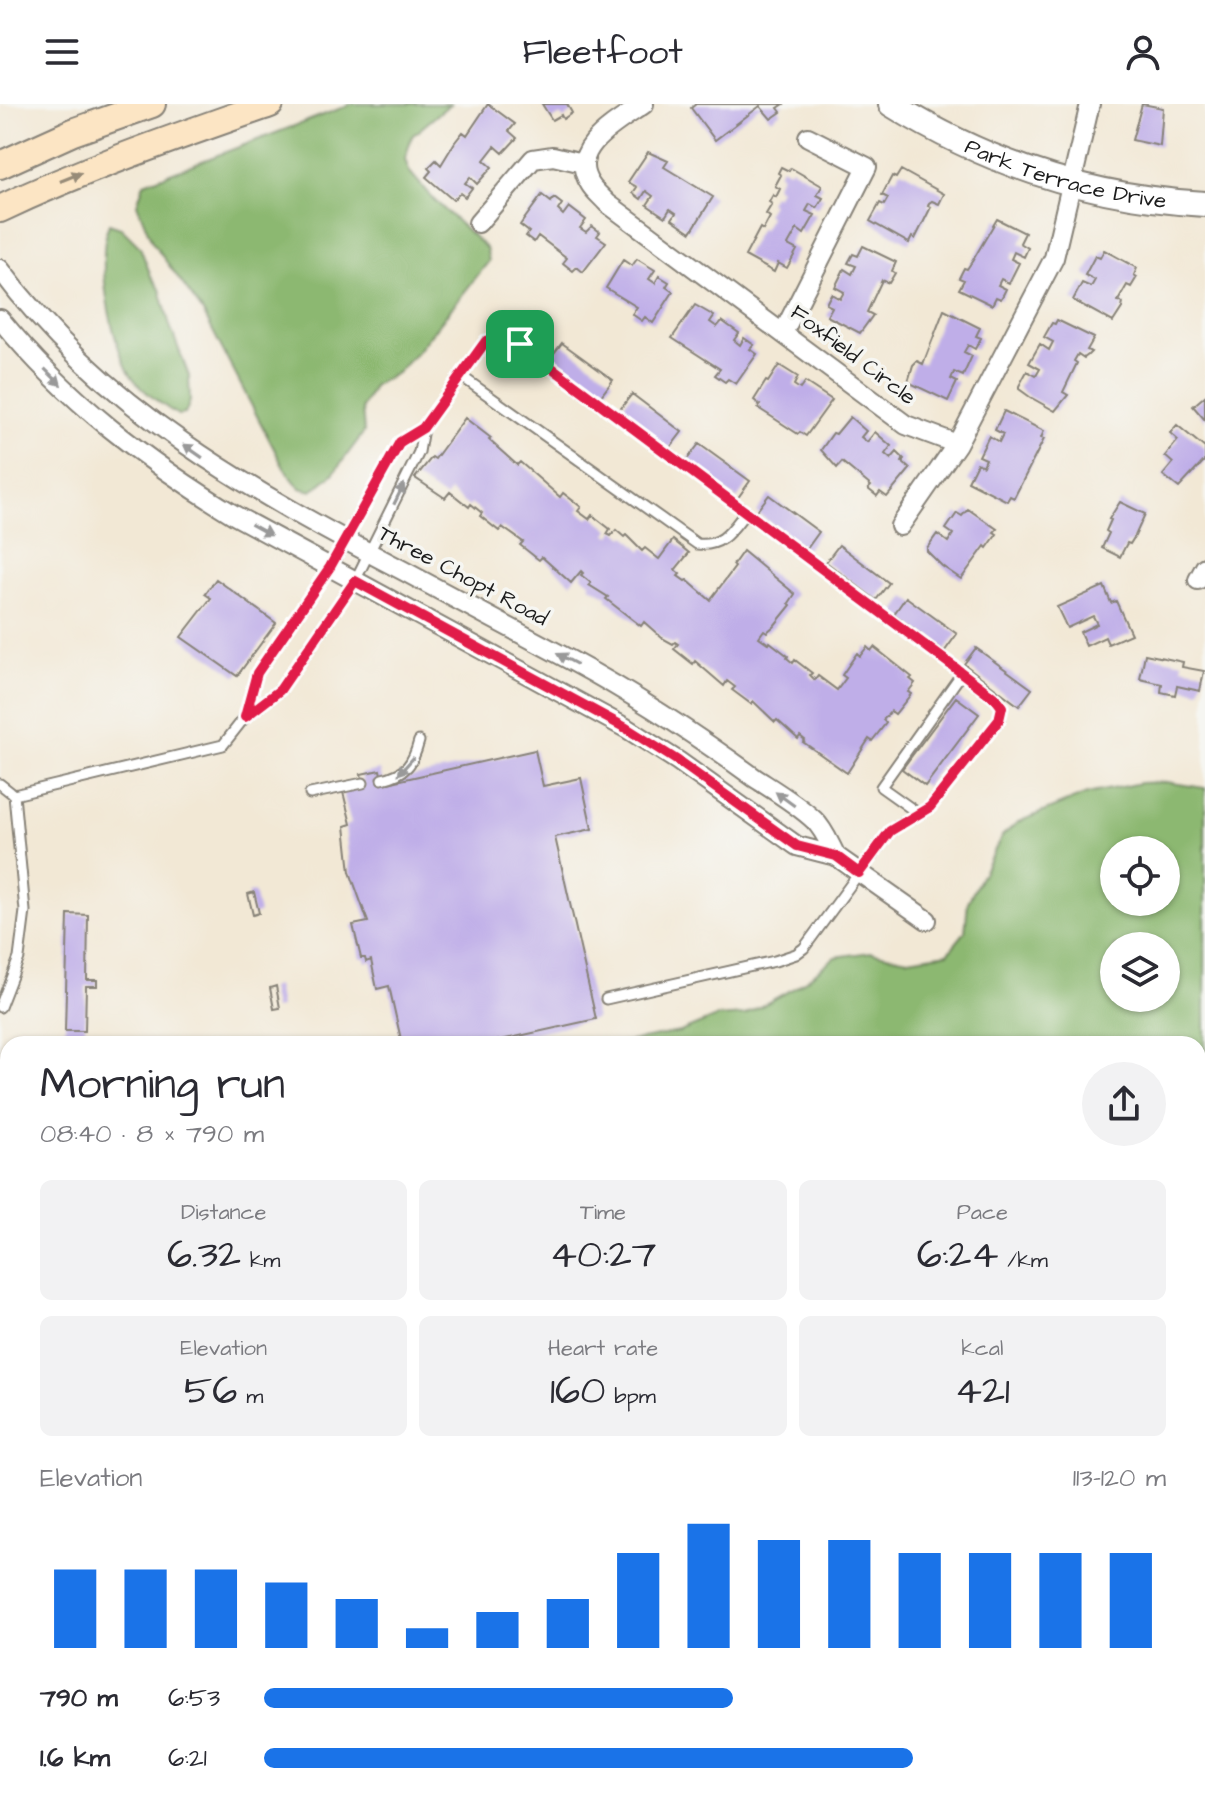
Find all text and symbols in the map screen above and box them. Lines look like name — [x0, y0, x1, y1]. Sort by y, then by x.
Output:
text: Fleetfoot — [522, 27, 683, 78]
icon: menu — [40, 30, 84, 74]
icon: person — [1121, 30, 1165, 74]
street label: Park Terrace Drive — [960, 131, 1168, 216]
one-way arrow — [59, 170, 83, 183]
street label: Foxfield Circle — [784, 297, 922, 413]
pin — [486, 310, 554, 378]
icon: arrive — [498, 322, 542, 366]
one-way arrow — [43, 367, 61, 386]
one-way arrow — [182, 444, 203, 459]
one-way arrow — [392, 482, 405, 505]
street label: Three Chopt Road — [372, 518, 554, 634]
one-way arrow — [250, 523, 272, 537]
one-way arrow — [556, 652, 578, 666]
one-way arrow — [397, 756, 415, 776]
one-way arrow — [775, 792, 796, 807]
map controls — [1100, 836, 1180, 1012]
button: locate — [1100, 836, 1180, 916]
button: layers — [1100, 932, 1180, 1012]
text: Morning run — [40, 1055, 285, 1116]
button: share — [1082, 1062, 1166, 1146]
text: 08:40 · 8 × 790 m — [40, 1116, 264, 1152]
text: Distance — [181, 1197, 266, 1228]
text: Time — [580, 1197, 626, 1228]
text: Pace — [957, 1197, 1008, 1228]
text: 6.32 — [167, 1228, 241, 1283]
text: 40:27 — [550, 1228, 656, 1283]
text: 6:24 — [917, 1228, 999, 1283]
text: km — [241, 1245, 280, 1276]
text: /km — [999, 1245, 1048, 1276]
text: Elevation — [180, 1333, 267, 1364]
text: Heart rate — [548, 1333, 658, 1364]
text: kcal — [961, 1333, 1003, 1364]
text: 56 — [184, 1364, 237, 1419]
text: 160 — [550, 1364, 605, 1419]
text: 421 — [955, 1364, 1010, 1419]
text: m — [237, 1381, 263, 1412]
text: bpm — [605, 1381, 656, 1412]
text: Elevation — [40, 1460, 142, 1496]
text: 113–120 m — [1073, 1460, 1166, 1496]
text: 790 m — [40, 1680, 118, 1716]
text: 6:53 — [168, 1680, 220, 1716]
text: 1.6 km — [40, 1740, 110, 1776]
text: 6:21 — [168, 1740, 207, 1776]

